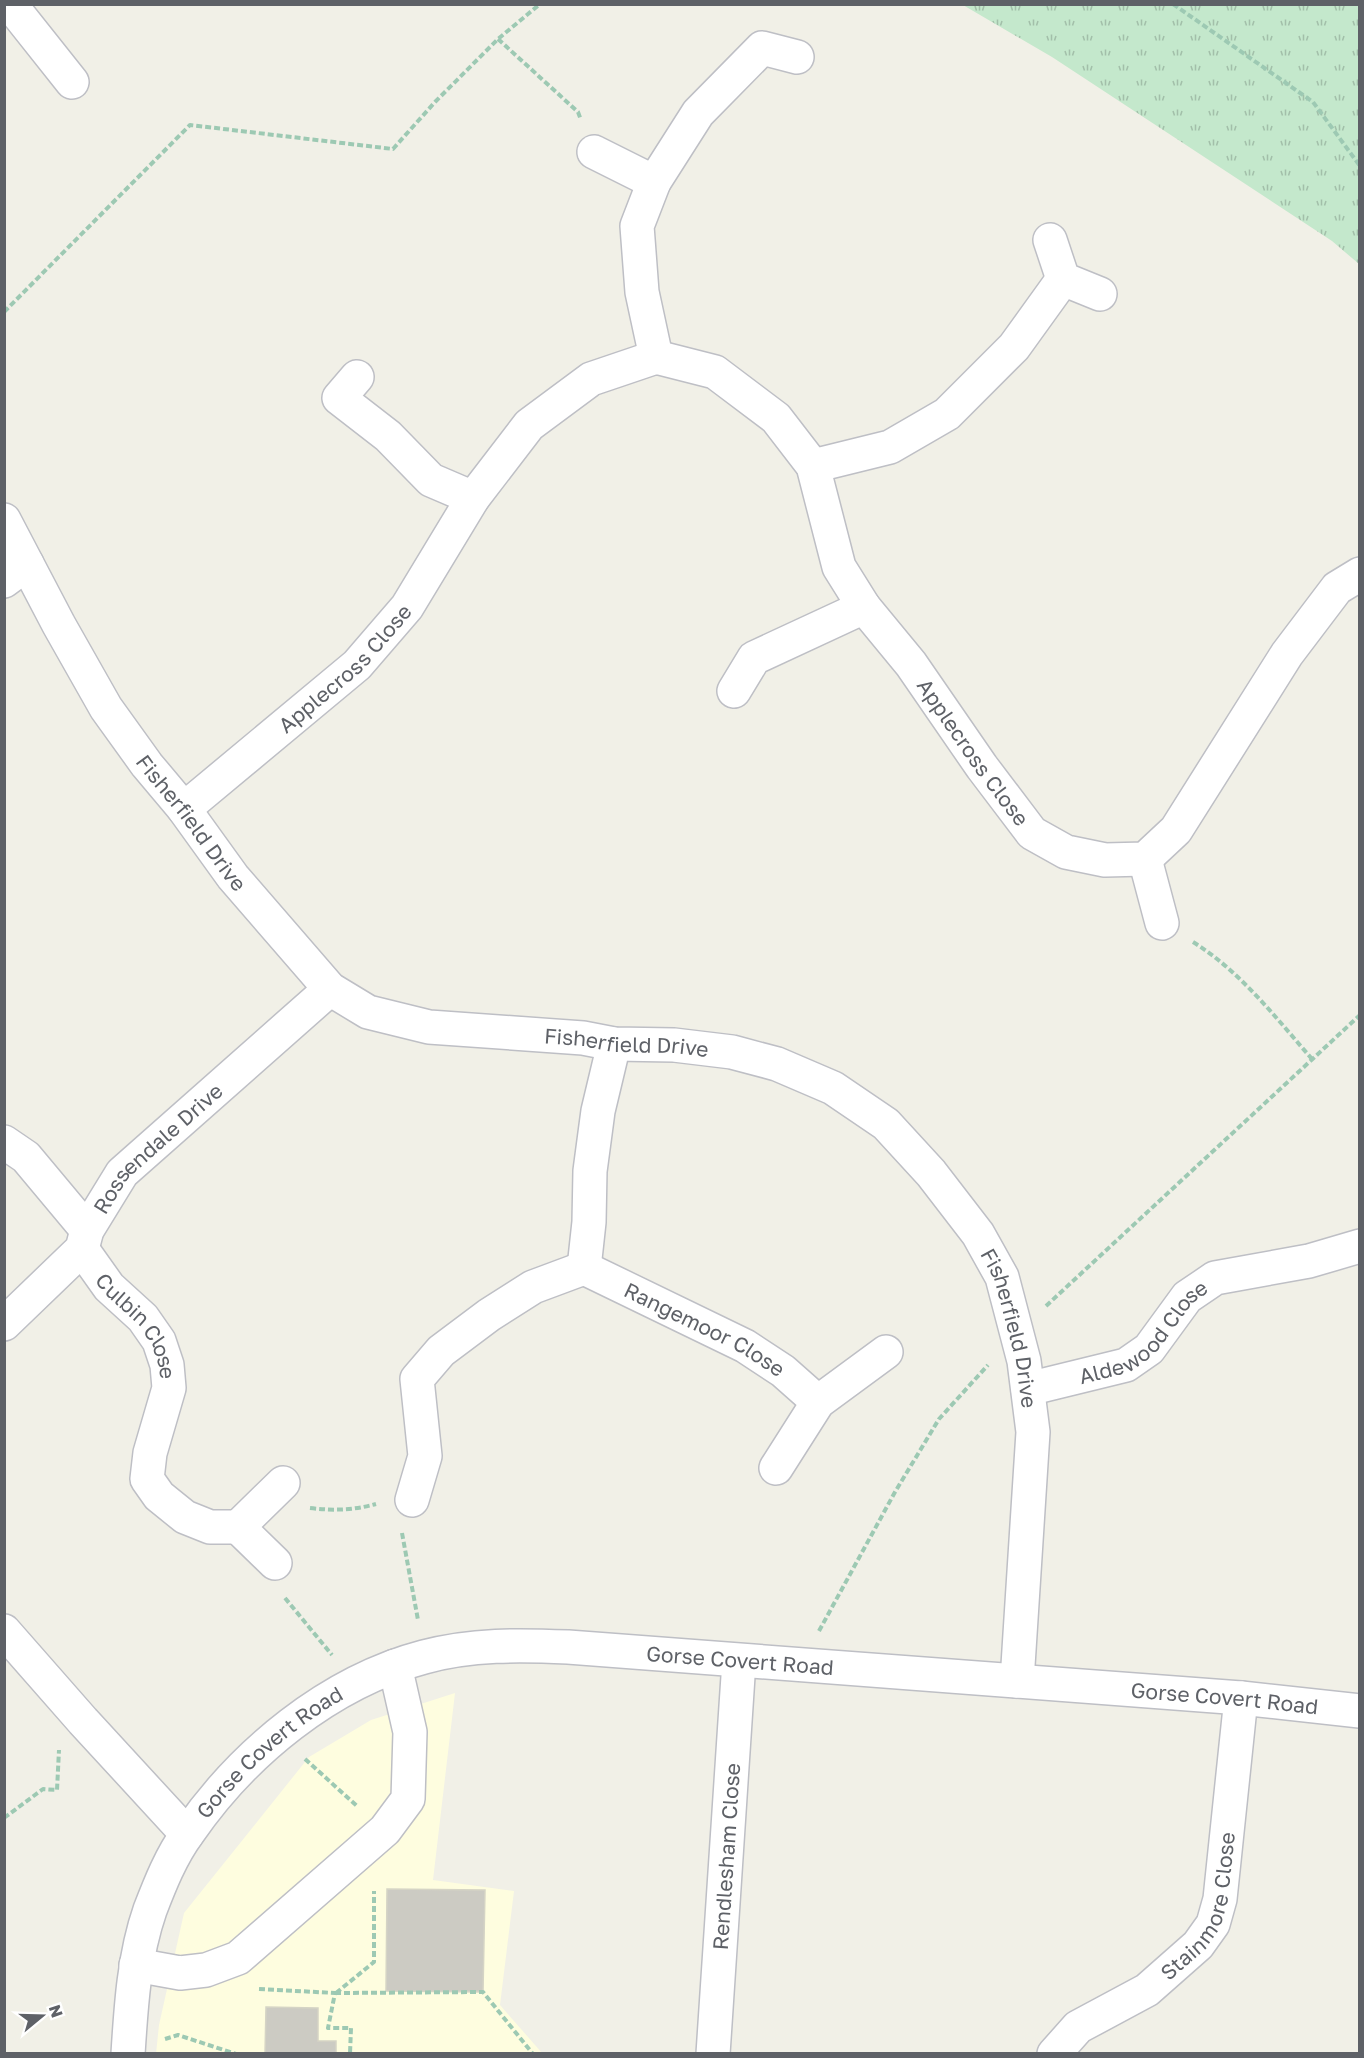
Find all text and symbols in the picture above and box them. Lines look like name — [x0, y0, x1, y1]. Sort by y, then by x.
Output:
street label: Applecross Close — [273, 599, 417, 738]
street label: Applecross Close — [912, 673, 1035, 831]
street label: Fisherfield Drive — [131, 749, 252, 896]
street label: Fisherfield Drive — [543, 1022, 710, 1062]
street label: Rossendale Drive — [87, 1077, 228, 1218]
street label: Fisherfield Drive — [975, 1243, 1043, 1409]
street label: Culbin Close — [90, 1268, 181, 1380]
street label: Aldewood Close — [1076, 1274, 1212, 1389]
street label: Rangemoor Close — [620, 1276, 790, 1382]
street label: Gorse Covert Road — [645, 1640, 835, 1680]
street label: Gorse Covert Road — [1130, 1677, 1320, 1719]
street label: Gorse Covert Road — [190, 1680, 347, 1823]
street label: Rendlesham Close — [707, 1762, 745, 1951]
street label: Stainmore Close — [1155, 1831, 1240, 1985]
north arrow — [12, 1986, 72, 2046]
text: N — [45, 2002, 68, 2020]

